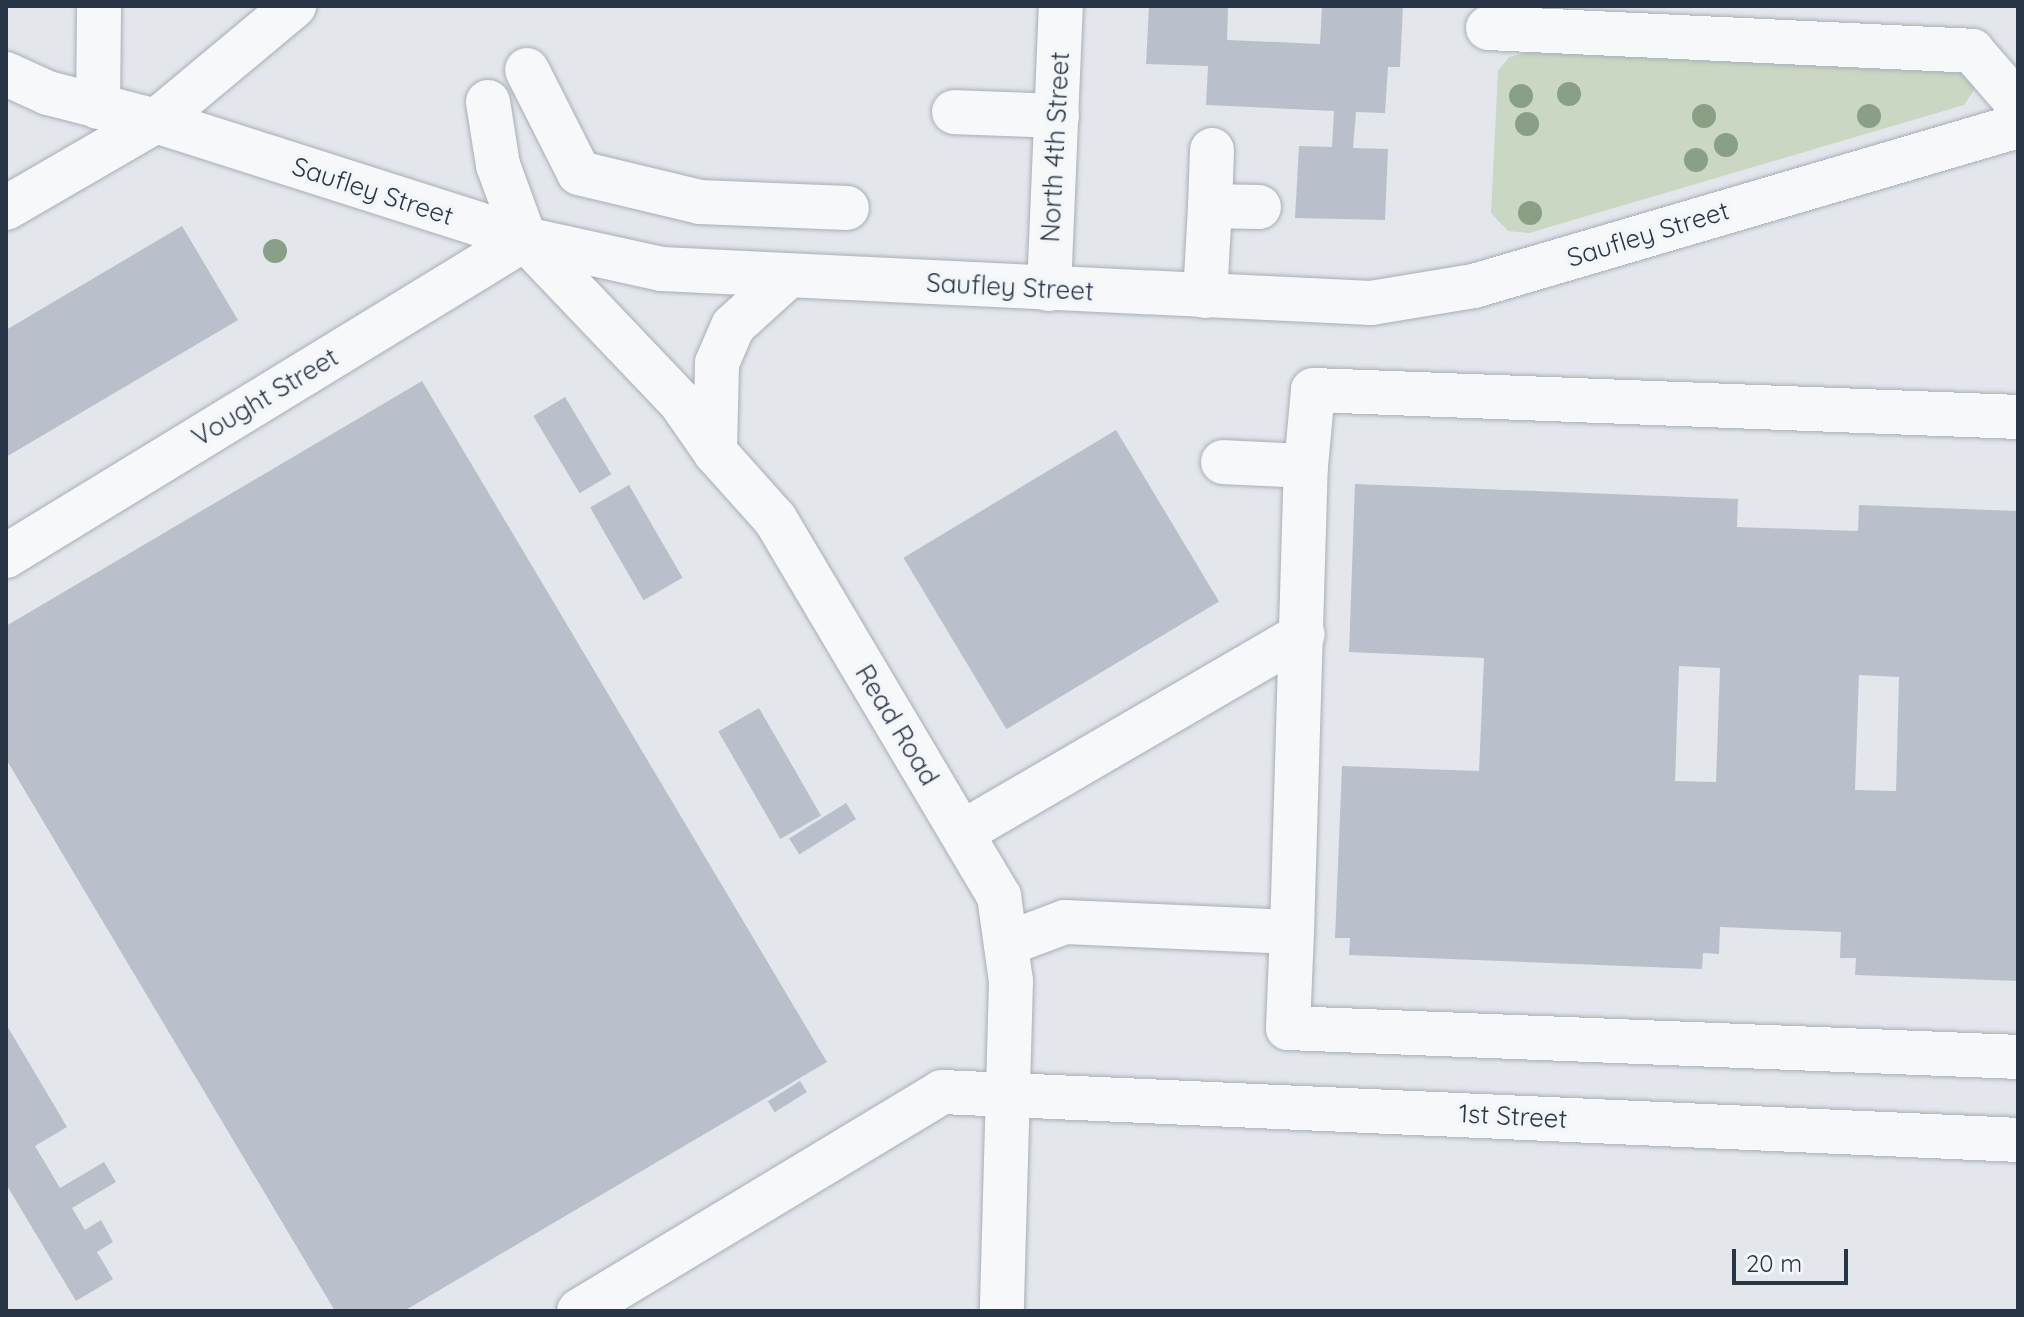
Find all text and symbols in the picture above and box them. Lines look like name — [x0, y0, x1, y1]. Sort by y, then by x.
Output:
street label: North 4th Street — [1034, 51, 1076, 243]
street label: Saufley Street — [288, 150, 458, 232]
street label: Saufley Street — [1563, 195, 1733, 273]
street label: Saufley Street — [925, 267, 1095, 307]
street label: Vought Street — [186, 341, 344, 453]
street label: Read Road — [849, 659, 945, 791]
street label: 1st Street — [1458, 1098, 1568, 1134]
scale bar — [1736, 1233, 1852, 1283]
text: 20 m — [1746, 1248, 1802, 1278]

